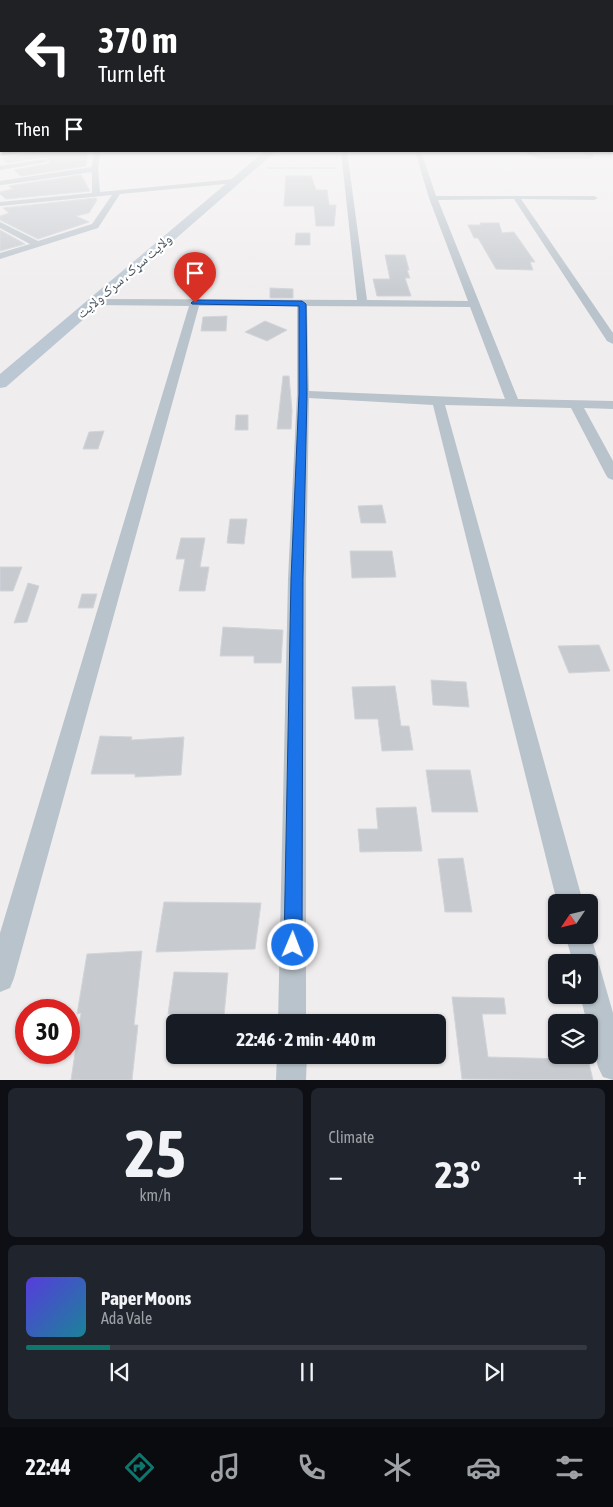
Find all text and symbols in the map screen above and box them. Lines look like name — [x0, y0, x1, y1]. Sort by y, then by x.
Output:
icon: left — [15, 20, 80, 85]
text: 370 m — [98, 20, 177, 60]
text: Turn left — [98, 61, 165, 87]
icon: arrive — [60, 115, 88, 143]
text: Then — [15, 118, 50, 140]
street label: ولایت سړک ، سرک ولایت — [73, 230, 176, 322]
pin — [174, 252, 216, 303]
icon: arrive — [181, 259, 209, 287]
north arrow — [548, 894, 598, 944]
map controls — [548, 894, 598, 1064]
position arrow — [266, 918, 318, 970]
button: sound — [548, 954, 598, 1004]
speed limit sign: 30 — [15, 999, 80, 1064]
button: layers — [548, 1014, 598, 1064]
text: 22:46 · 2 min · 440 m — [236, 1028, 376, 1050]
text: 25 — [125, 1116, 186, 1191]
text: Climate — [329, 1128, 374, 1146]
text: 23° — [435, 1153, 481, 1196]
text: − — [329, 1159, 343, 1191]
text: + — [572, 1159, 587, 1191]
text: km/h — [139, 1186, 171, 1204]
text: Paper Moons — [101, 1287, 191, 1309]
text: Ada Vale — [101, 1309, 152, 1327]
icon: previous — [106, 1358, 134, 1386]
icon: pause — [293, 1358, 321, 1386]
icon: next — [480, 1358, 508, 1386]
icon: directions — [122, 1450, 157, 1485]
icon: music — [208, 1450, 243, 1485]
icon: phone — [294, 1450, 329, 1485]
icon: climate — [380, 1450, 415, 1485]
icon: car — [466, 1450, 501, 1485]
icon: filters — [552, 1450, 587, 1485]
text: 22:44 — [26, 1454, 71, 1480]

